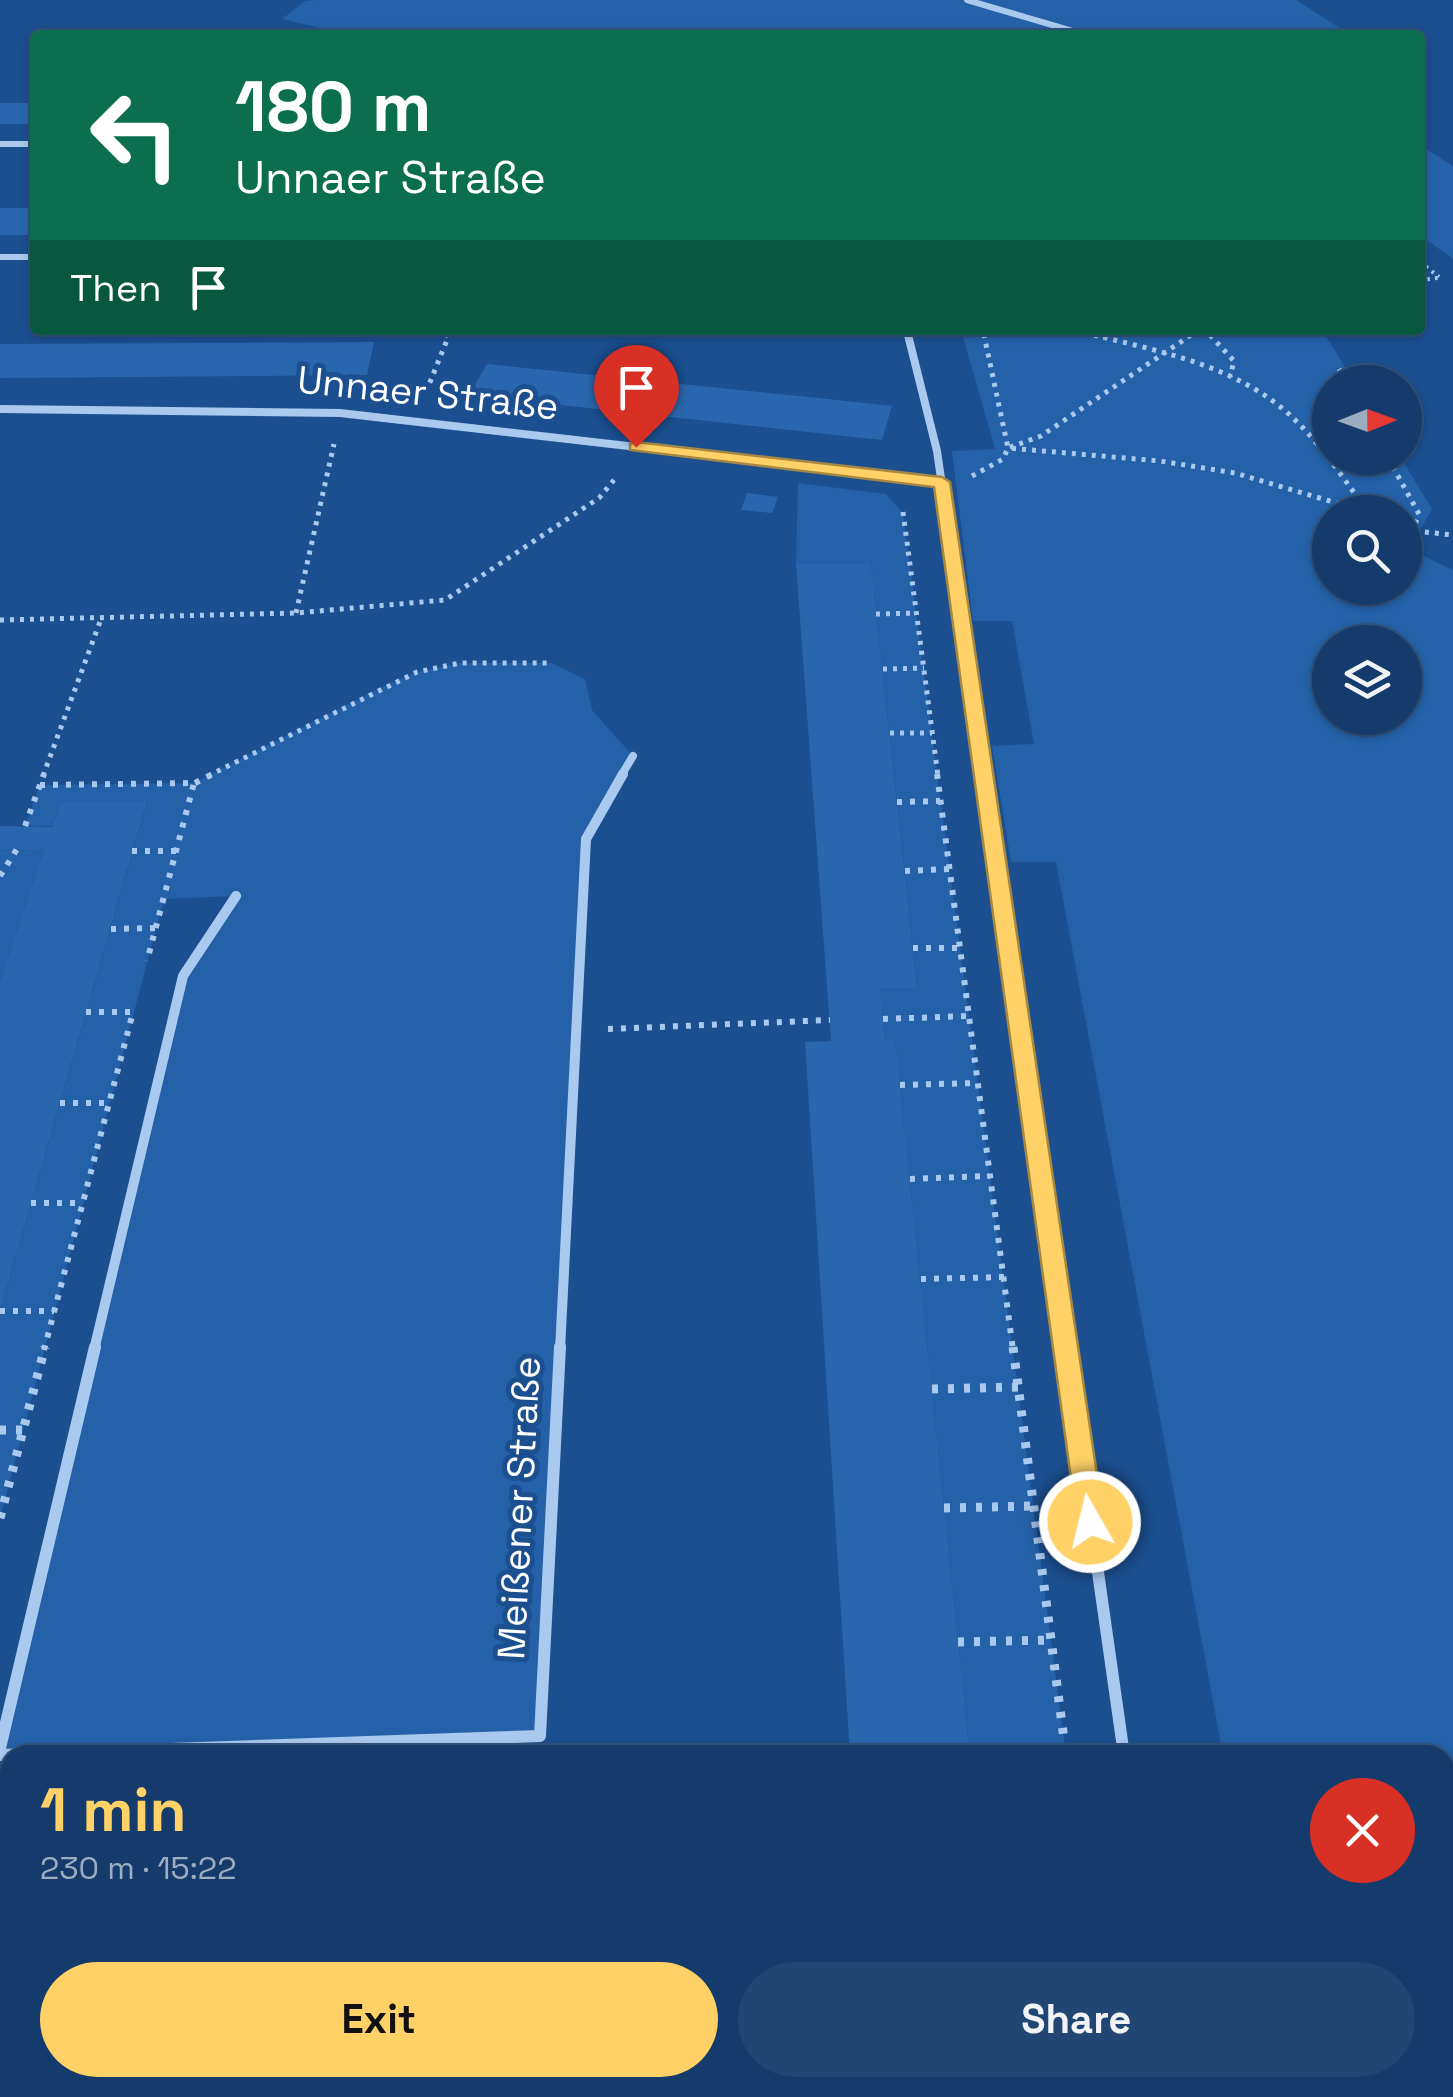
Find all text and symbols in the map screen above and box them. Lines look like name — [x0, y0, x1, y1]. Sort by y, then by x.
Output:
text: 180 m — [235, 62, 432, 151]
icon: left — [70, 70, 200, 200]
text: Unnaer Straße — [235, 149, 546, 206]
icon: arrive — [181, 260, 236, 315]
text: Then — [70, 264, 161, 312]
pin — [594, 345, 679, 448]
street label: Unnaer Straße — [295, 355, 561, 431]
icon: arrive — [609, 360, 664, 415]
north arrow — [1312, 365, 1422, 475]
map controls — [1312, 365, 1422, 735]
button: search — [1312, 495, 1422, 605]
button: layers — [1312, 625, 1422, 735]
street label: Meißener Straße — [487, 1355, 551, 1661]
position arrow — [1038, 1470, 1142, 1574]
text: 1 min — [40, 1772, 187, 1849]
button: close — [1310, 1778, 1415, 1883]
text: 230 m · 15:22 — [40, 1848, 236, 1888]
button: Exit — [40, 1962, 718, 2077]
button: Share — [738, 1962, 1415, 2077]

